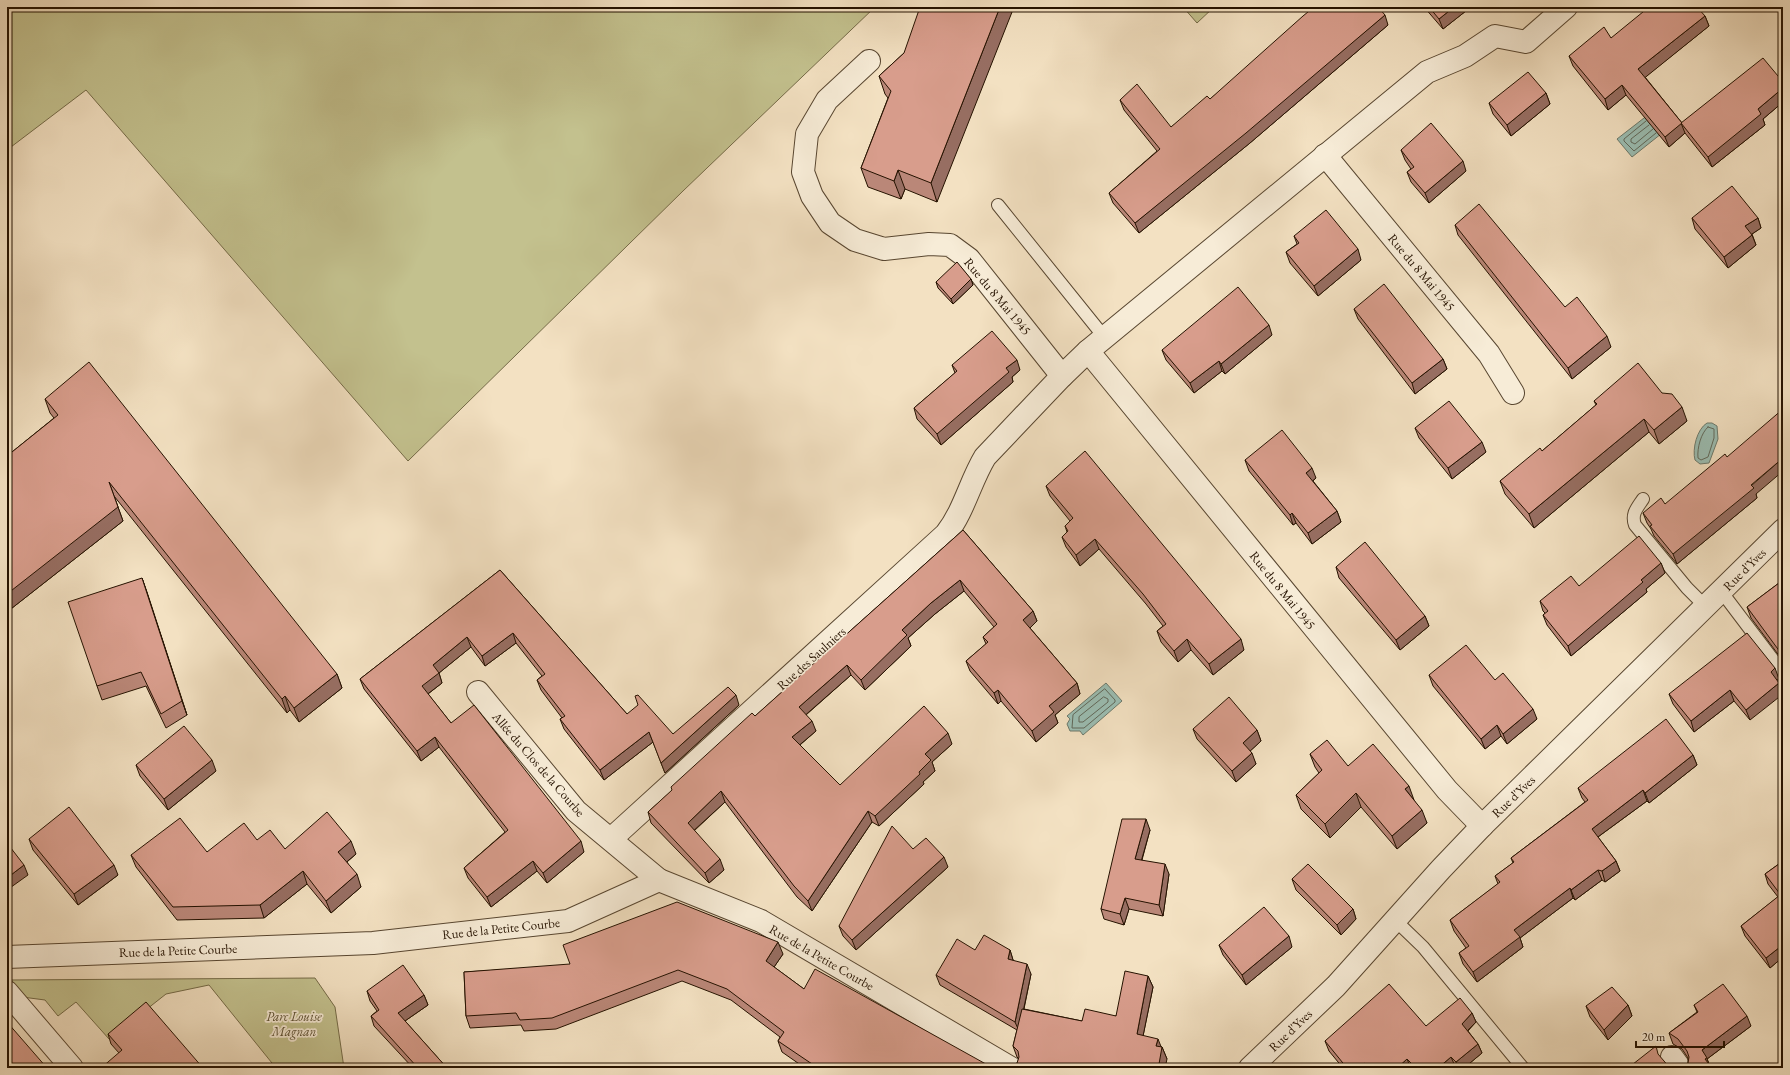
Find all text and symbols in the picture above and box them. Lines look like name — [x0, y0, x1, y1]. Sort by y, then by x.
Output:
street label: Rue du 8 Mai 1945 — [1384, 230, 1459, 315]
street label: Rue du 8 Mai 1945 — [960, 254, 1035, 339]
street label: Rue d'Yves — [1719, 544, 1769, 594]
street label: Rue du 8 Mai 1945 — [1246, 548, 1319, 633]
street label: Rue des Saulniers — [773, 623, 849, 694]
street label: Allée du Clos de la Courbe — [488, 708, 589, 820]
street label: Rue d'Yves — [1488, 771, 1539, 821]
street label: Rue de la Petite Courbe — [441, 914, 561, 943]
street label: Rue de la Petite Courbe — [766, 921, 877, 994]
street label: Rue de la Petite Courbe — [119, 940, 237, 961]
street label: Rue d'Yves — [1265, 1005, 1316, 1055]
park label: Parc Louise Magnan — [266, 1008, 322, 1040]
scale bar — [1636, 1023, 1724, 1049]
text: 20 m — [1642, 1029, 1666, 1045]

